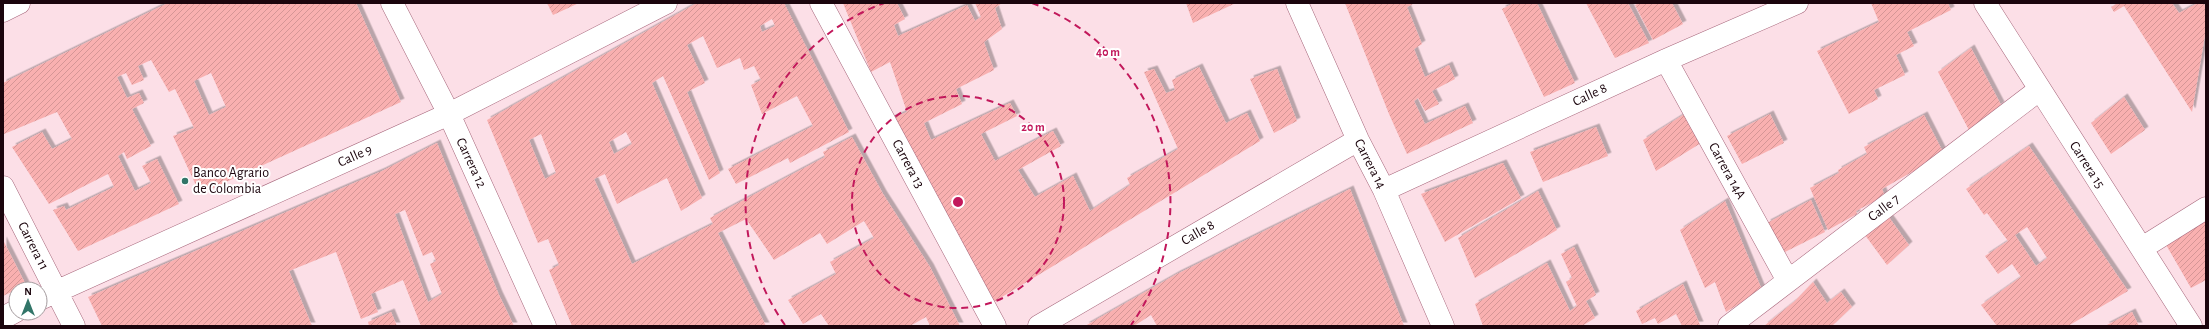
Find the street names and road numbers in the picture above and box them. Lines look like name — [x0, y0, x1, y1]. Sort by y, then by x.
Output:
street label: Calle 8 — [1571, 81, 1609, 109]
street label: Carrera 12 — [453, 136, 489, 190]
street label: Carrera 13 — [889, 137, 927, 191]
street label: Carrera 14 — [1352, 137, 1389, 191]
street label: Carrera 15 — [2067, 139, 2107, 191]
street label: Carrera 14A — [1706, 141, 1748, 201]
street label: Calle 9 — [336, 142, 374, 170]
street label: Calle 7 — [1866, 192, 1902, 224]
street label: Calle 8 — [1179, 218, 1217, 248]
street label: Carrera 11 — [15, 220, 51, 272]

